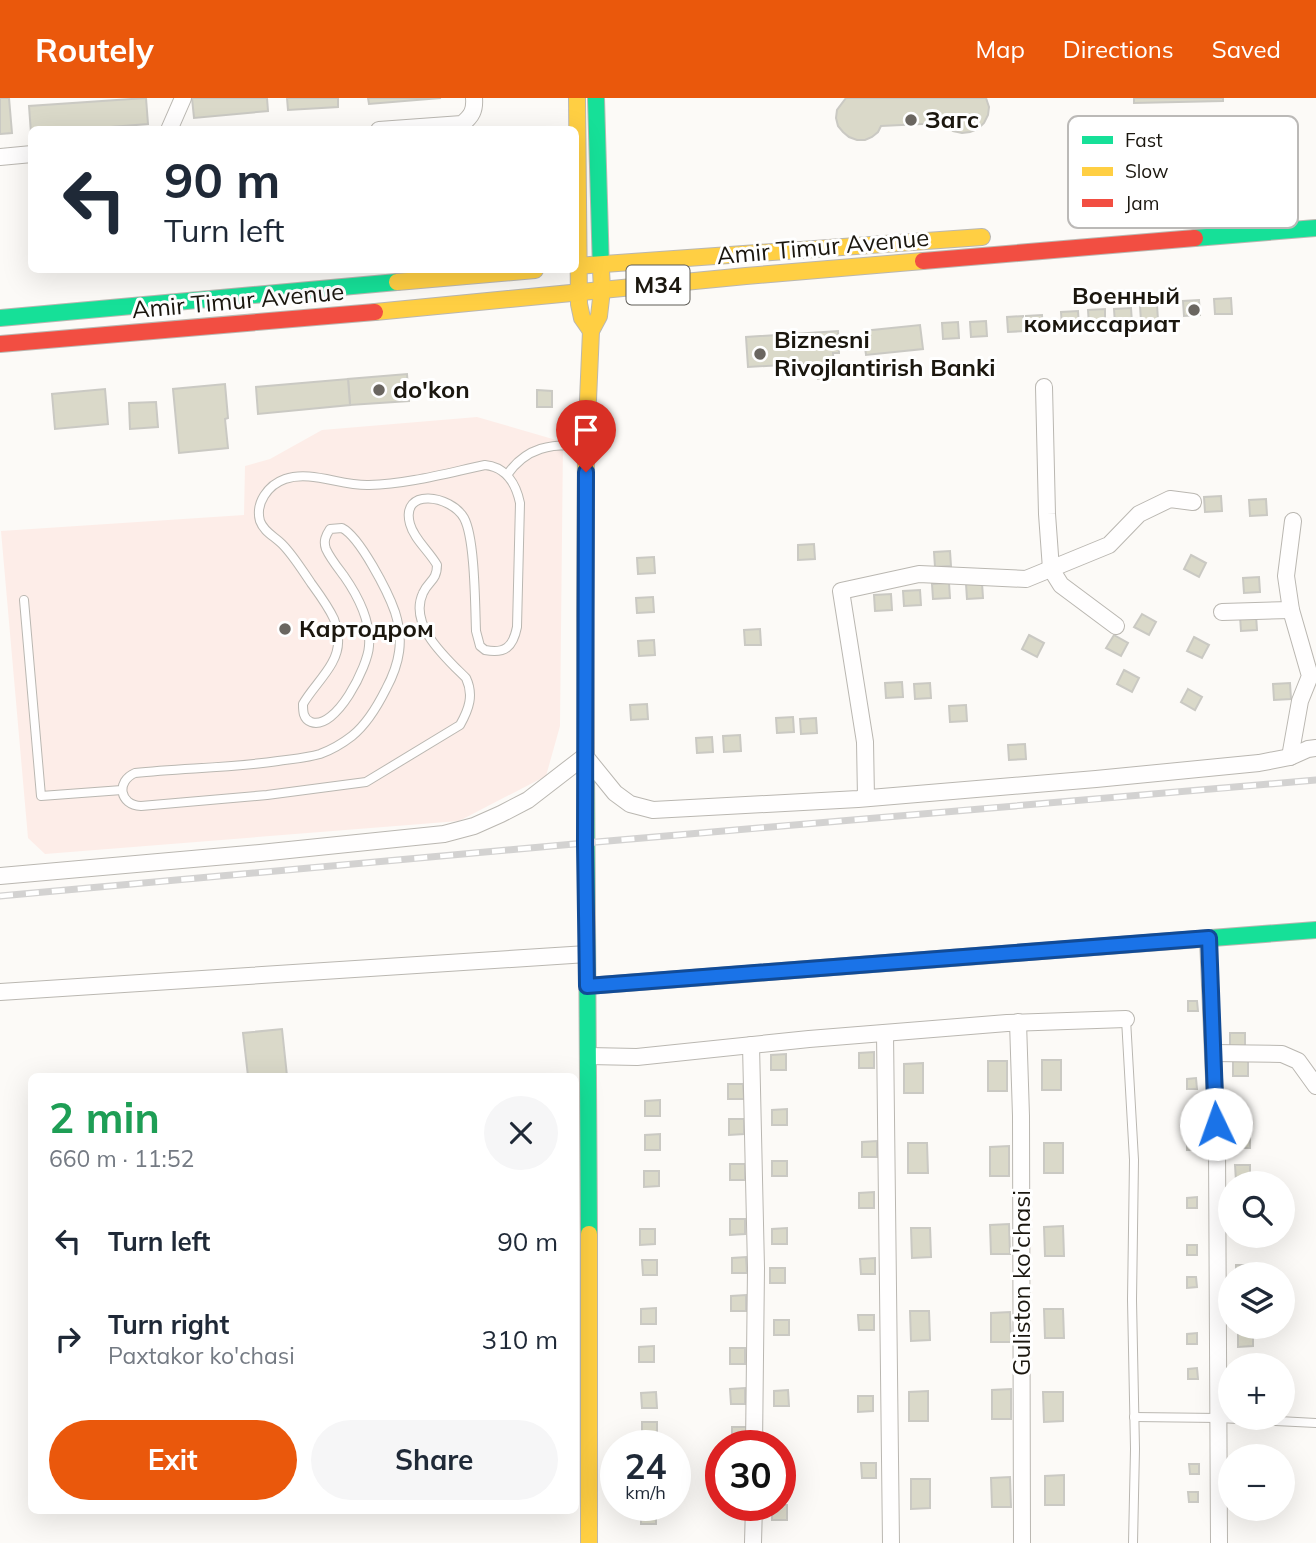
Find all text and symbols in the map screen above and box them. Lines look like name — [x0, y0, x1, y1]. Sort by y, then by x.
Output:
text: Routely — [35, 29, 154, 70]
text: Map — [975, 34, 1025, 64]
text: Directions — [1063, 34, 1174, 64]
text: Saved — [1212, 34, 1281, 64]
place label: Загс — [925, 104, 979, 134]
marker: Загс — [903, 112, 919, 128]
legend — [1068, 116, 1298, 228]
text: Fast — [1125, 128, 1163, 152]
text: 90 m — [164, 149, 280, 210]
icon: left — [49, 154, 140, 245]
text: Slow — [1125, 159, 1169, 183]
text: Jam — [1125, 191, 1159, 215]
text: Turn left — [164, 210, 284, 250]
street label: Amir Timur Avenue — [715, 222, 930, 270]
road number: M34 — [626, 266, 690, 304]
street label: Amir Timur Avenue — [130, 276, 345, 324]
place label: Военный комиссариат — [1023, 280, 1180, 338]
marker: Военный комиссариат — [1186, 302, 1202, 318]
place label: Biznesni Rivojlantirish Banki — [774, 324, 996, 382]
marker: Biznesni Rivojlantirish Banki — [752, 346, 768, 362]
place label: do'kon — [393, 374, 470, 404]
marker: do'kon — [371, 382, 387, 398]
pin — [556, 400, 616, 472]
icon: arrive — [567, 411, 605, 449]
place label: Картодром — [299, 613, 434, 643]
marker: Картодром — [277, 621, 293, 637]
position arrow — [1179, 1087, 1253, 1161]
text: 2 min — [49, 1091, 160, 1144]
button: close — [484, 1096, 558, 1170]
text: 660 m · 11:52 — [49, 1144, 194, 1173]
map controls — [1218, 1171, 1295, 1521]
button: search — [1218, 1171, 1295, 1248]
street label: Guliston ko'chasi — [1006, 1190, 1036, 1376]
icon: left — [49, 1222, 87, 1260]
text: Turn left — [108, 1225, 210, 1258]
text: 90 m — [497, 1225, 558, 1258]
button: layers — [1218, 1262, 1295, 1339]
text: Turn right — [108, 1308, 229, 1341]
icon: right — [49, 1320, 87, 1358]
text: 310 m — [482, 1323, 558, 1356]
text: Paxtakor ko'chasi — [108, 1341, 295, 1370]
button: + — [1218, 1353, 1295, 1430]
button: Exit — [49, 1420, 297, 1500]
button: Share — [311, 1420, 558, 1500]
speed limit sign: 30 — [705, 1430, 796, 1521]
text: 24 — [624, 1444, 667, 1488]
button: − — [1218, 1444, 1295, 1521]
text: km/h — [625, 1481, 666, 1504]

